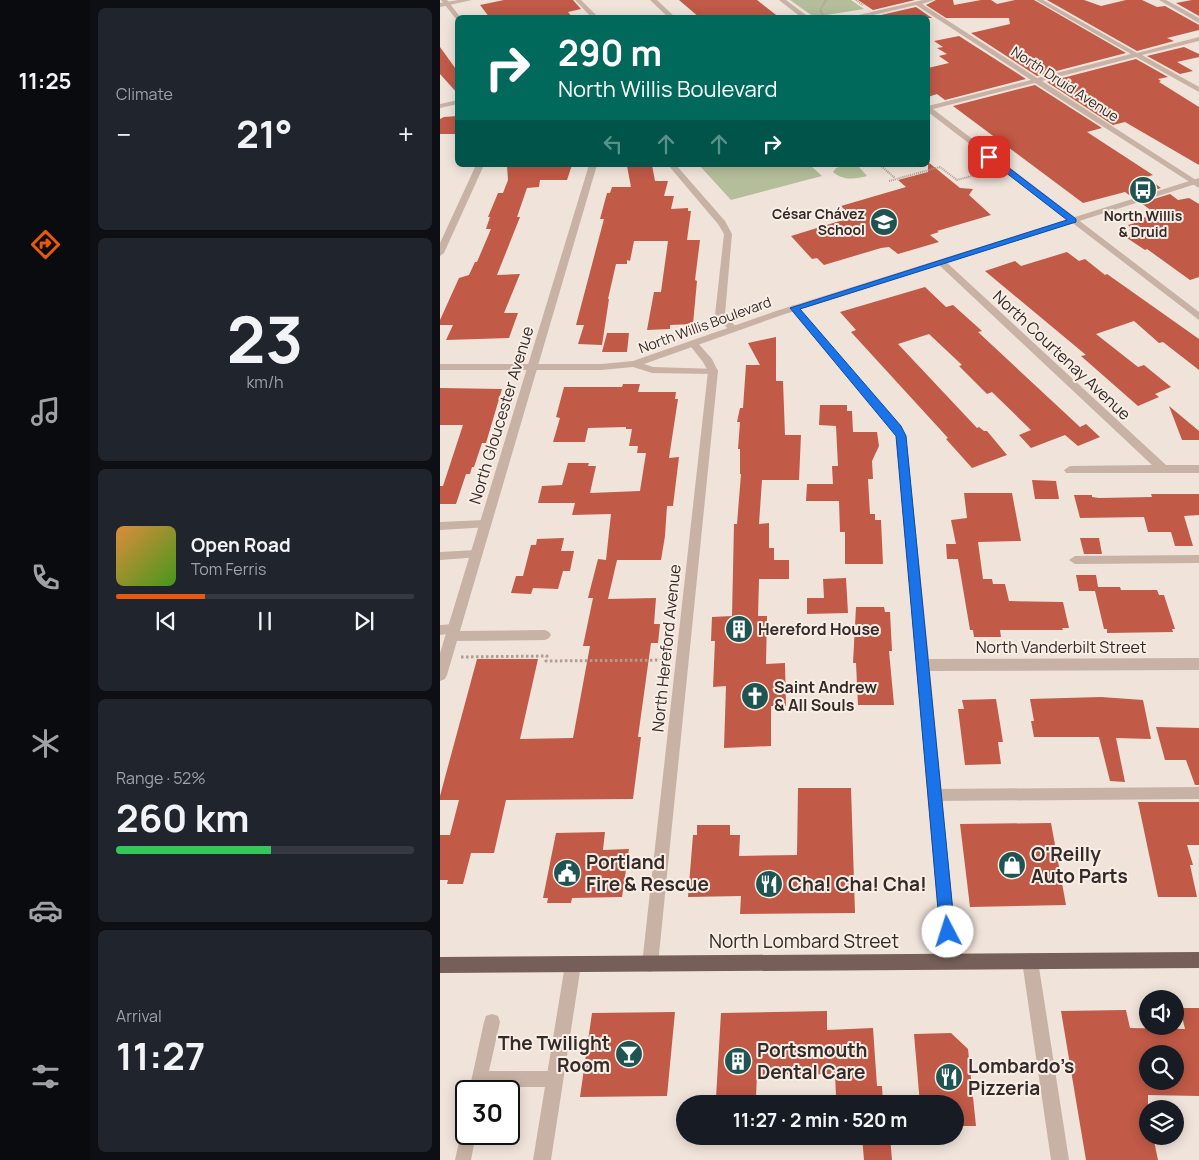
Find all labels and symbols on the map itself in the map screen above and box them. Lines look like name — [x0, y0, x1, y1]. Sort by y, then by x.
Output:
street label: North Druid Avenue — [1008, 42, 1123, 126]
pin — [968, 136, 1010, 178]
bus stop icon: North Willis & Druid — [1128, 175, 1158, 205]
place label: César Chávez School — [772, 204, 865, 239]
place label: North Willis & Druid — [1104, 206, 1183, 241]
school or university icon: César Chávez School — [869, 207, 899, 237]
street label: North Courtenay Avenue — [988, 285, 1136, 425]
street label: North Willis Boulevard — [636, 292, 774, 357]
street label: North Gloucester Avenue — [463, 323, 539, 507]
street label: North Hereford Avenue — [646, 563, 686, 733]
building icon: Hereford House — [724, 614, 754, 644]
place label: Hereford House — [758, 618, 880, 640]
street label: North Vanderbilt Street — [976, 636, 1146, 658]
place label: Saint Andrew & All Souls — [774, 676, 877, 716]
church icon: Saint Andrew & All Souls — [740, 681, 770, 711]
place label: O'Reilly Auto Parts — [1031, 841, 1128, 889]
place label: Portland Fire & Rescue — [586, 849, 709, 897]
shop icon: O'Reilly Auto Parts — [997, 850, 1027, 880]
public building icon: Portland Fire & Rescue — [552, 858, 582, 888]
restaurant icon: Cha! Cha! Cha! — [754, 869, 784, 899]
place label: Cha! Cha! Cha! — [788, 871, 927, 897]
position arrow — [921, 905, 973, 957]
street label: North Lombard Street — [709, 928, 899, 954]
place label: The Twilight Room — [498, 1030, 610, 1078]
place label: Portsmouth Dental Care — [757, 1037, 867, 1085]
bar icon: The Twilight Room — [614, 1039, 644, 1069]
building icon: Portsmouth Dental Care — [723, 1046, 753, 1076]
place label: Lombardo’s Pizzeria — [968, 1053, 1074, 1101]
restaurant icon: Lombardo’s Pizzeria — [934, 1062, 964, 1092]
speed limit sign: 30 — [455, 1080, 520, 1145]

